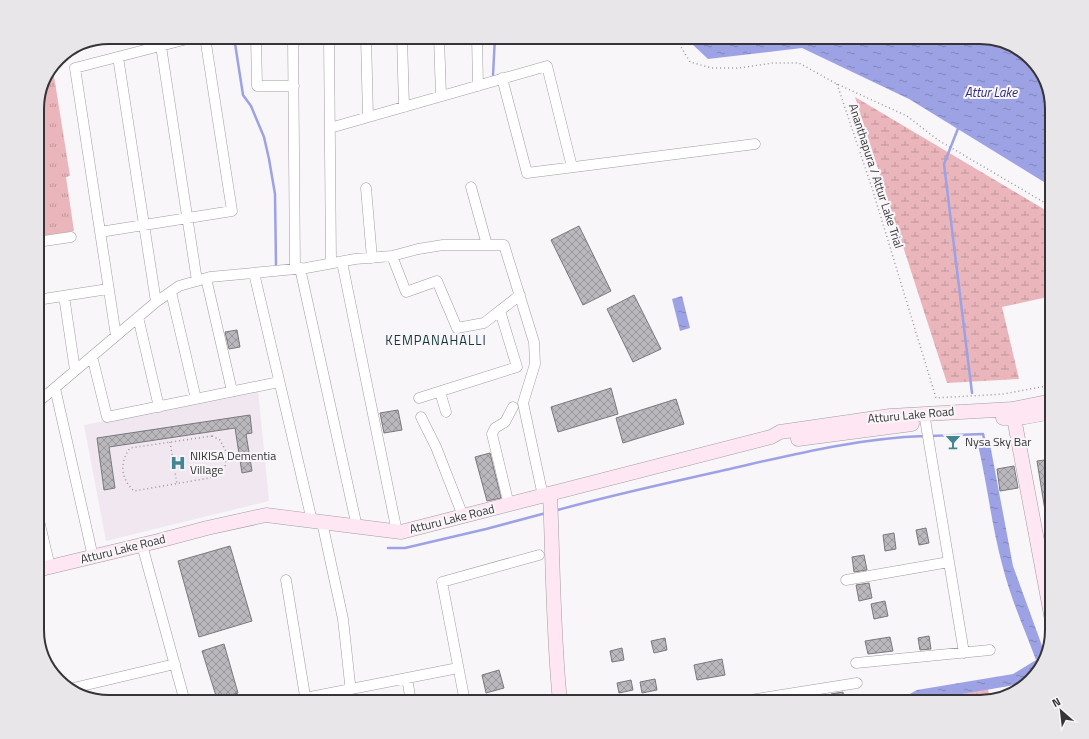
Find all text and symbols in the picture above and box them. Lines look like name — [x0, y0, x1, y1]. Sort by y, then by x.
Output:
water label: Attur Lake — [965, 82, 1018, 102]
street label: Ananthapura / Attur Lake Trial — [844, 101, 909, 251]
district label: KEMPANAHALLI — [385, 330, 487, 350]
street label: Atturu Lake Road — [867, 401, 955, 428]
place label: Nysa Sky Bar — [965, 432, 1031, 451]
bar icon: Nysa Sky Bar — [944, 433, 962, 451]
place label: NIKISA Dementia Village — [190, 446, 276, 479]
hospital icon: NIKISA Dementia Village — [169, 454, 187, 472]
street label: Atturu Lake Road — [407, 499, 496, 538]
street label: Atturu Lake Road — [78, 529, 167, 568]
north arrow — [1041, 691, 1081, 731]
text: N — [1049, 693, 1063, 711]

